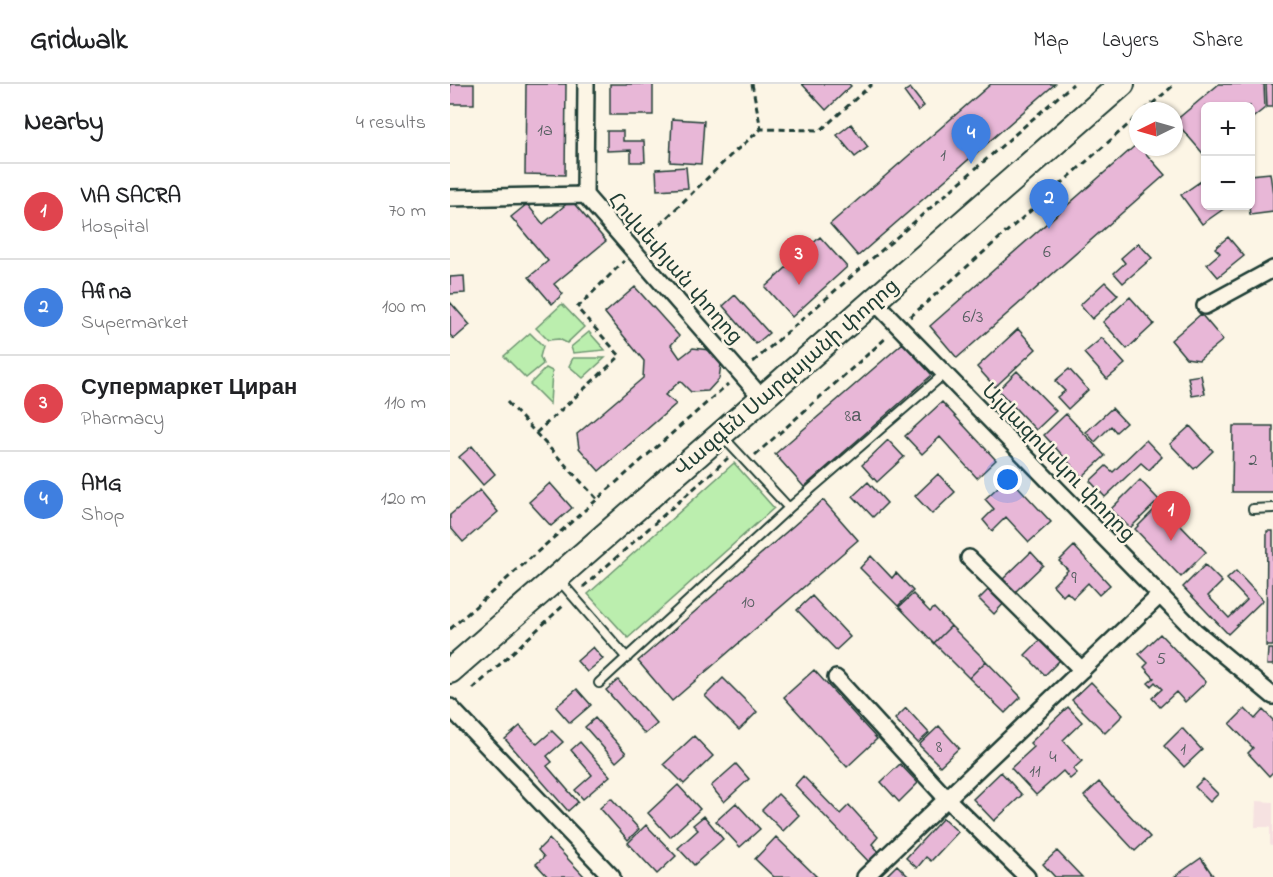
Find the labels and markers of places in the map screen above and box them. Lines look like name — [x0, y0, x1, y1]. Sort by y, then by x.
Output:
pin: 4 — [952, 115, 990, 164]
pin: 2 — [1030, 180, 1068, 229]
pin: 3 — [780, 236, 818, 285]
pin: 1 — [1152, 492, 1190, 541]

